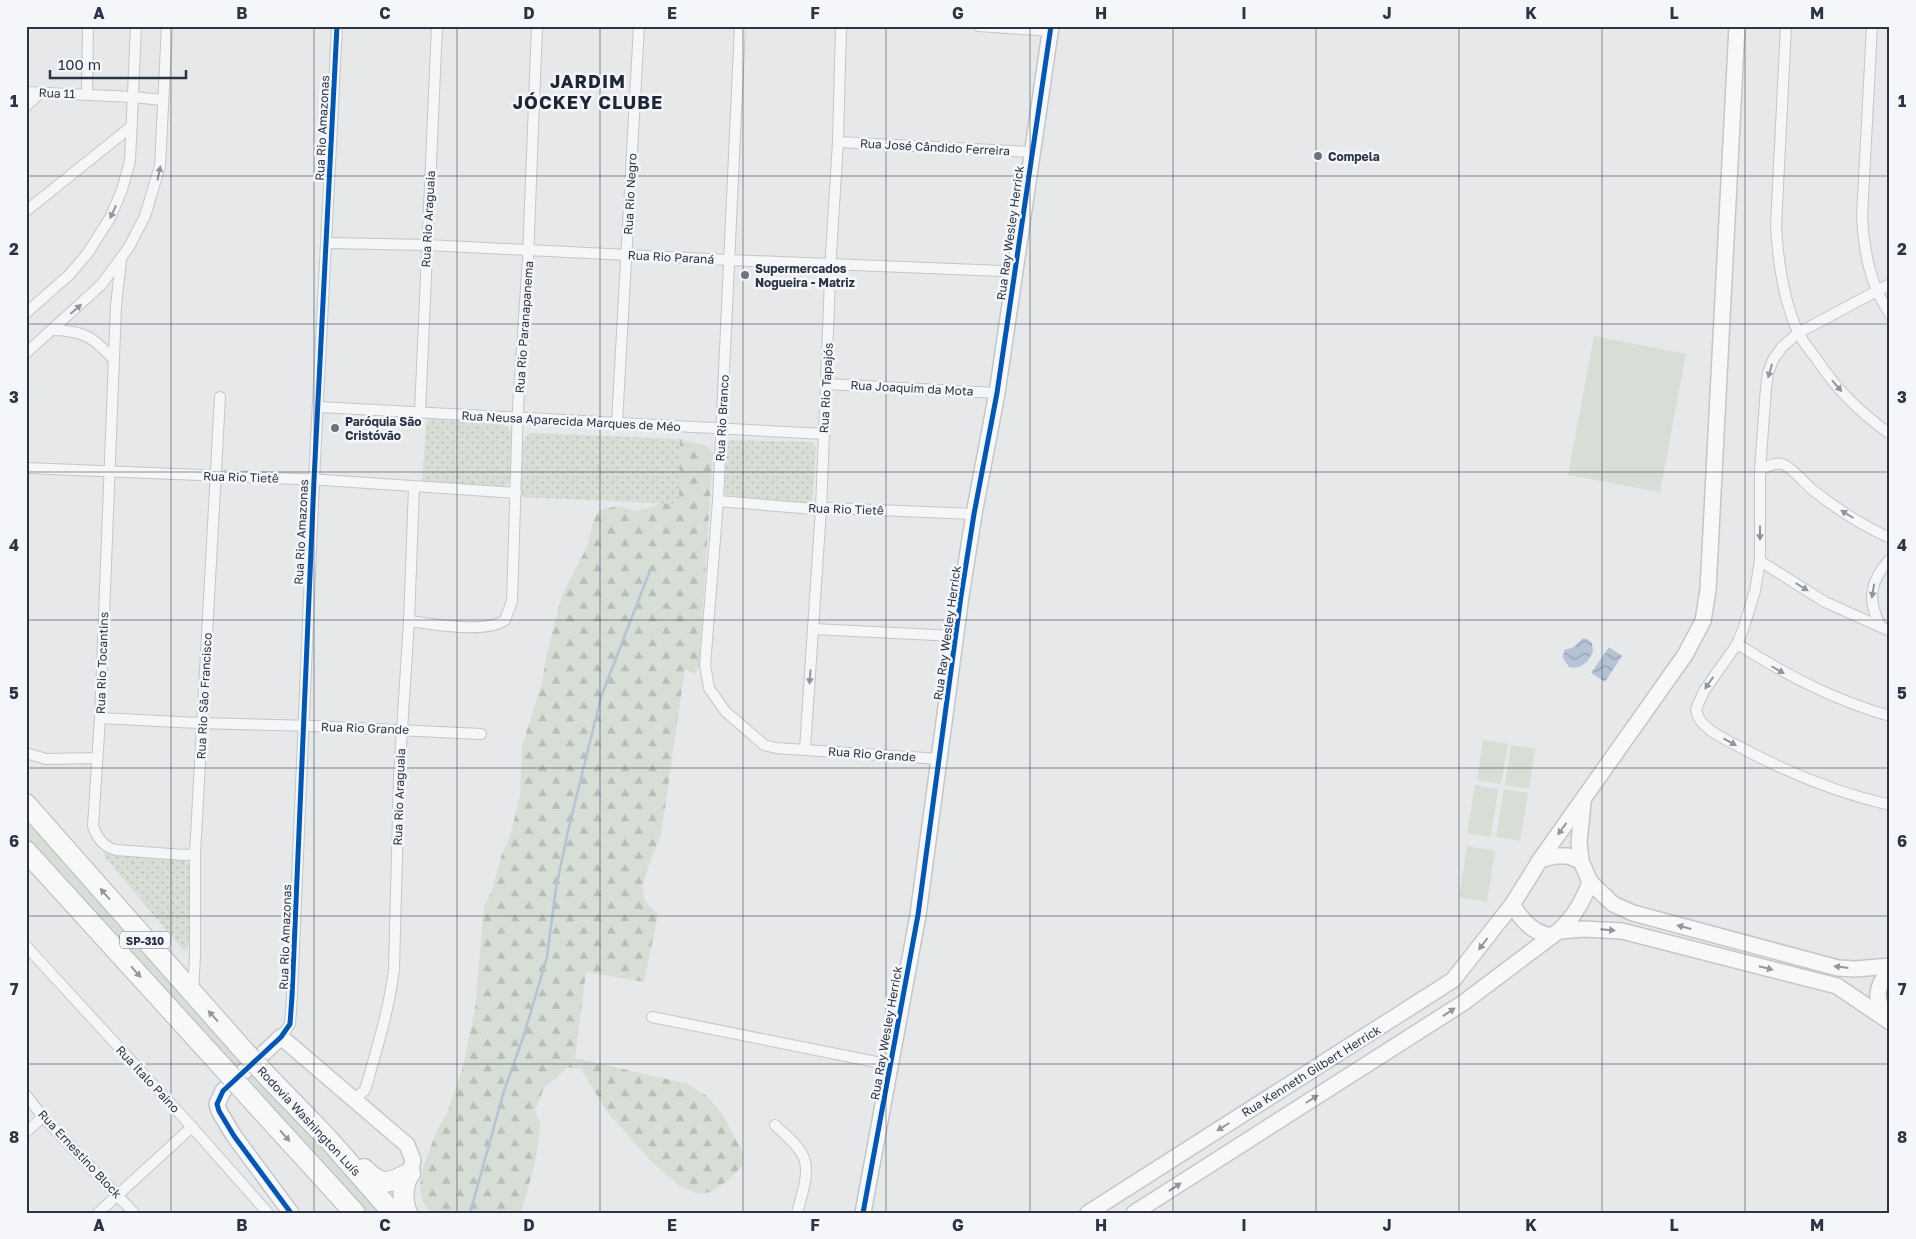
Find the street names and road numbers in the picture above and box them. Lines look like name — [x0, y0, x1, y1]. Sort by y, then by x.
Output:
street label: Rua Rio Amazonas — [312, 75, 332, 181]
street label: Rua 11 — [38, 85, 76, 101]
street label: Rua José Cândido Ferreira — [860, 136, 1010, 158]
street label: Rua Rio Negro — [620, 153, 640, 235]
street label: Rua Ray Wesley Herrick — [993, 165, 1027, 301]
street label: Rua Rio Araguaia — [418, 170, 438, 268]
street label: Rua Rio Paraná — [627, 247, 715, 267]
street label: Rua Rio Paranapanema — [512, 260, 536, 394]
street label: Rua Rio Tapajós — [816, 342, 836, 434]
street label: Rua Rio Branco — [712, 374, 732, 462]
street label: Rua Joaquim da Mota — [850, 377, 974, 399]
street label: Rua Neusa Aparecida Marques de Méo — [461, 408, 681, 434]
street label: Rua Rio Tietê — [203, 468, 279, 486]
street label: Rua Rio Amazonas — [291, 479, 311, 585]
street label: Rua Rio Tietê — [808, 500, 884, 518]
street label: Rua Ray Wesley Herrick — [930, 565, 964, 701]
street label: Rua Rio Tocantins — [93, 612, 111, 714]
street label: Rua Rio São Francisco — [193, 632, 215, 760]
street label: Rua Rio Grande — [321, 719, 409, 737]
street label: Rua Rio Grande — [828, 743, 916, 765]
street label: Rua Rio Araguaia — [390, 748, 408, 846]
street label: Rua Rio Amazonas — [276, 884, 294, 990]
road number: SP-310 — [120, 932, 170, 948]
street label: Rua Ray Wesley Herrick — [867, 965, 905, 1101]
street label: Rua Kenneth Gilbert Herrick — [1239, 1022, 1384, 1120]
street label: Rua Ítalo Paino — [113, 1042, 183, 1116]
street label: Rodovia Washington Luís — [254, 1063, 364, 1179]
street label: Rua Ernestino Block — [35, 1107, 125, 1202]

